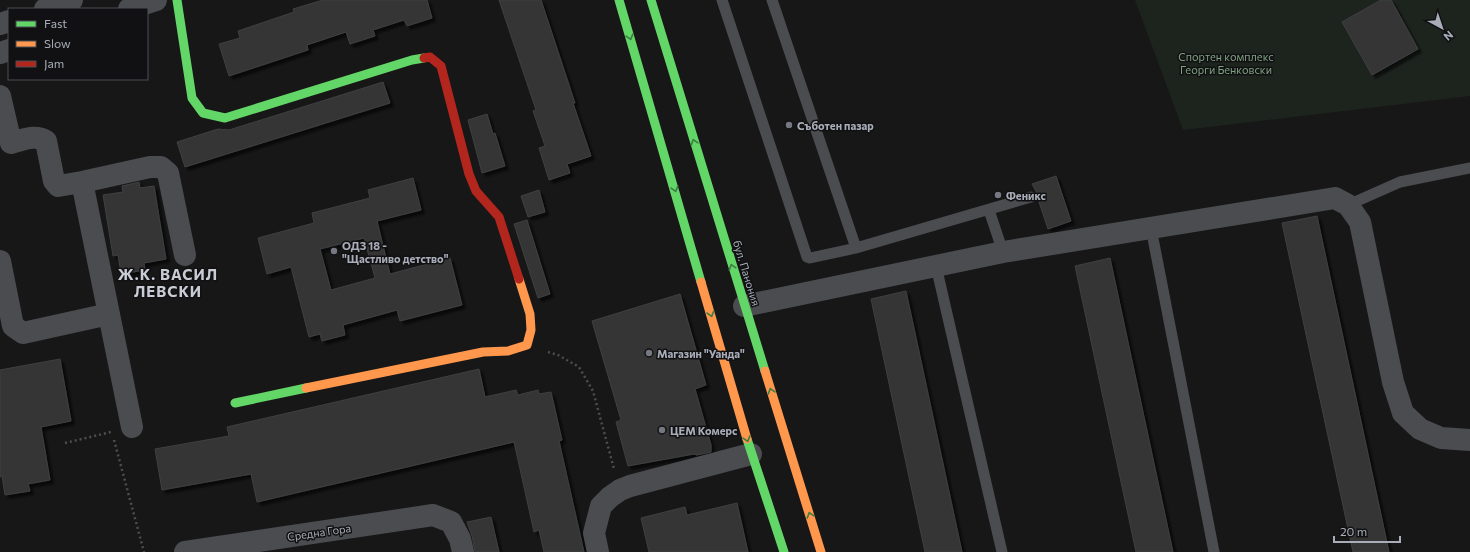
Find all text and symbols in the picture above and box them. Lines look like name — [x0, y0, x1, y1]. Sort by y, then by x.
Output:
legend — [8, 8, 148, 80]
north arrow — [1422, 8, 1462, 48]
text: Fast — [44, 16, 67, 30]
text: N — [1441, 28, 1456, 44]
one-way arrow — [625, 34, 634, 41]
text: Slow — [44, 36, 71, 50]
park label: Спортен комплекс Георги Бенковски — [1178, 50, 1274, 76]
text: Jam — [44, 56, 64, 71]
place label: Съботен пазар — [797, 119, 874, 132]
marker: Съботен пазар — [784, 120, 794, 130]
one-way arrow — [690, 139, 699, 146]
one-way arrow — [670, 185, 679, 192]
place label: Феникс — [1006, 189, 1046, 202]
marker: Феникс — [993, 190, 1003, 200]
place label: ОДЗ 18 - "Щастливо детство" — [342, 239, 449, 265]
street label: бул. Панония — [731, 239, 763, 307]
marker: ОДЗ 18 - "Щастливо детство" — [329, 246, 339, 256]
one-way arrow — [728, 263, 737, 270]
district label: Ж.К. ВАСИЛ ЛЕВСКИ — [118, 265, 218, 300]
one-way arrow — [706, 310, 715, 317]
place label: Магазин "Уанда" — [657, 347, 745, 360]
marker: Магазин "Уанда" — [644, 348, 654, 358]
one-way arrow — [767, 387, 776, 394]
place label: ЦЕМ Комерс — [670, 424, 737, 437]
marker: ЦЕМ Комерс — [657, 425, 667, 435]
one-way arrow — [742, 435, 751, 442]
one-way arrow — [806, 511, 815, 518]
scale bar — [1334, 518, 1400, 544]
street label: Средна Гора — [286, 521, 352, 543]
text: 20 m — [1340, 524, 1367, 538]

